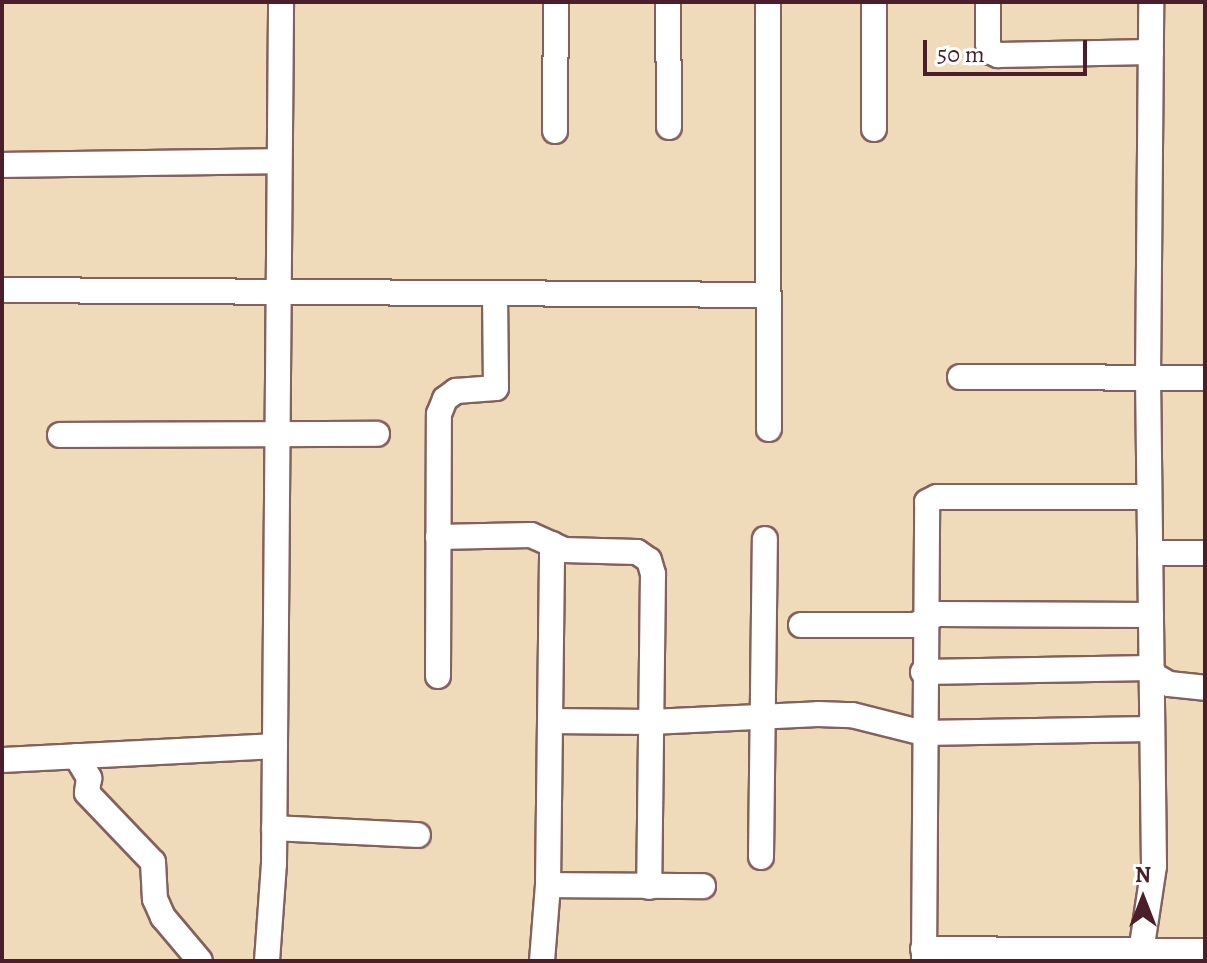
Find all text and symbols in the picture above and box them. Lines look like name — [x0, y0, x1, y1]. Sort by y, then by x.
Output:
scale bar — [927, 24, 1091, 74]
text: 50 m — [937, 38, 985, 70]
north arrow — [1103, 859, 1183, 939]
text: N — [1135, 860, 1151, 890]

